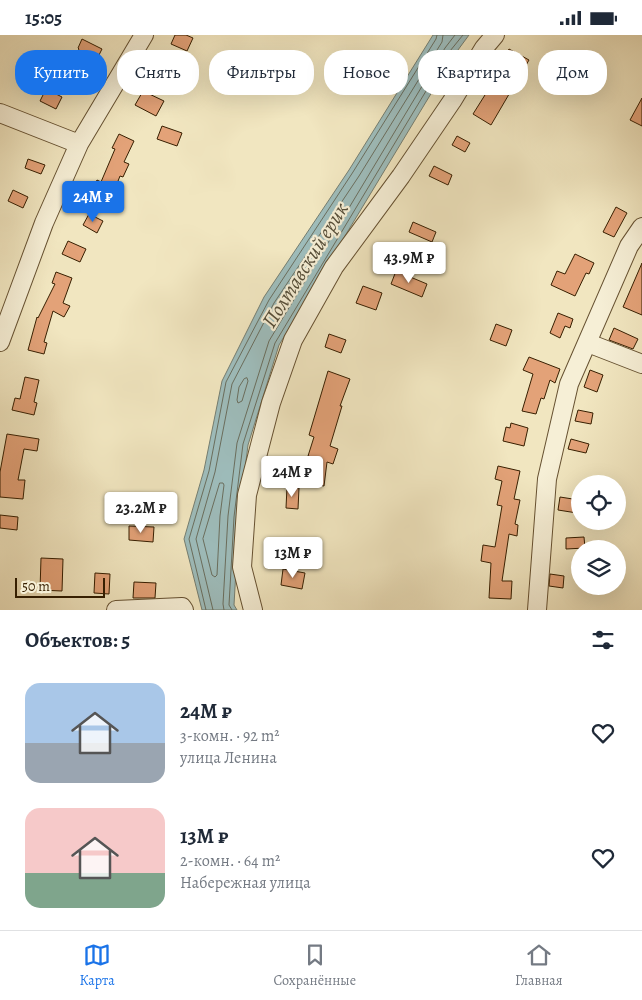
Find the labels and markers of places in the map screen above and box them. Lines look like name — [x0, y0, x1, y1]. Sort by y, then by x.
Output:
pin: 24M ₽ — [58, 181, 128, 223]
pin: 43.9M ₽ — [363, 241, 455, 284]
pin: 24M ₽ — [257, 455, 327, 498]
pin: 23.2M ₽ — [95, 491, 187, 534]
pin: 13M ₽ — [258, 537, 328, 579]

